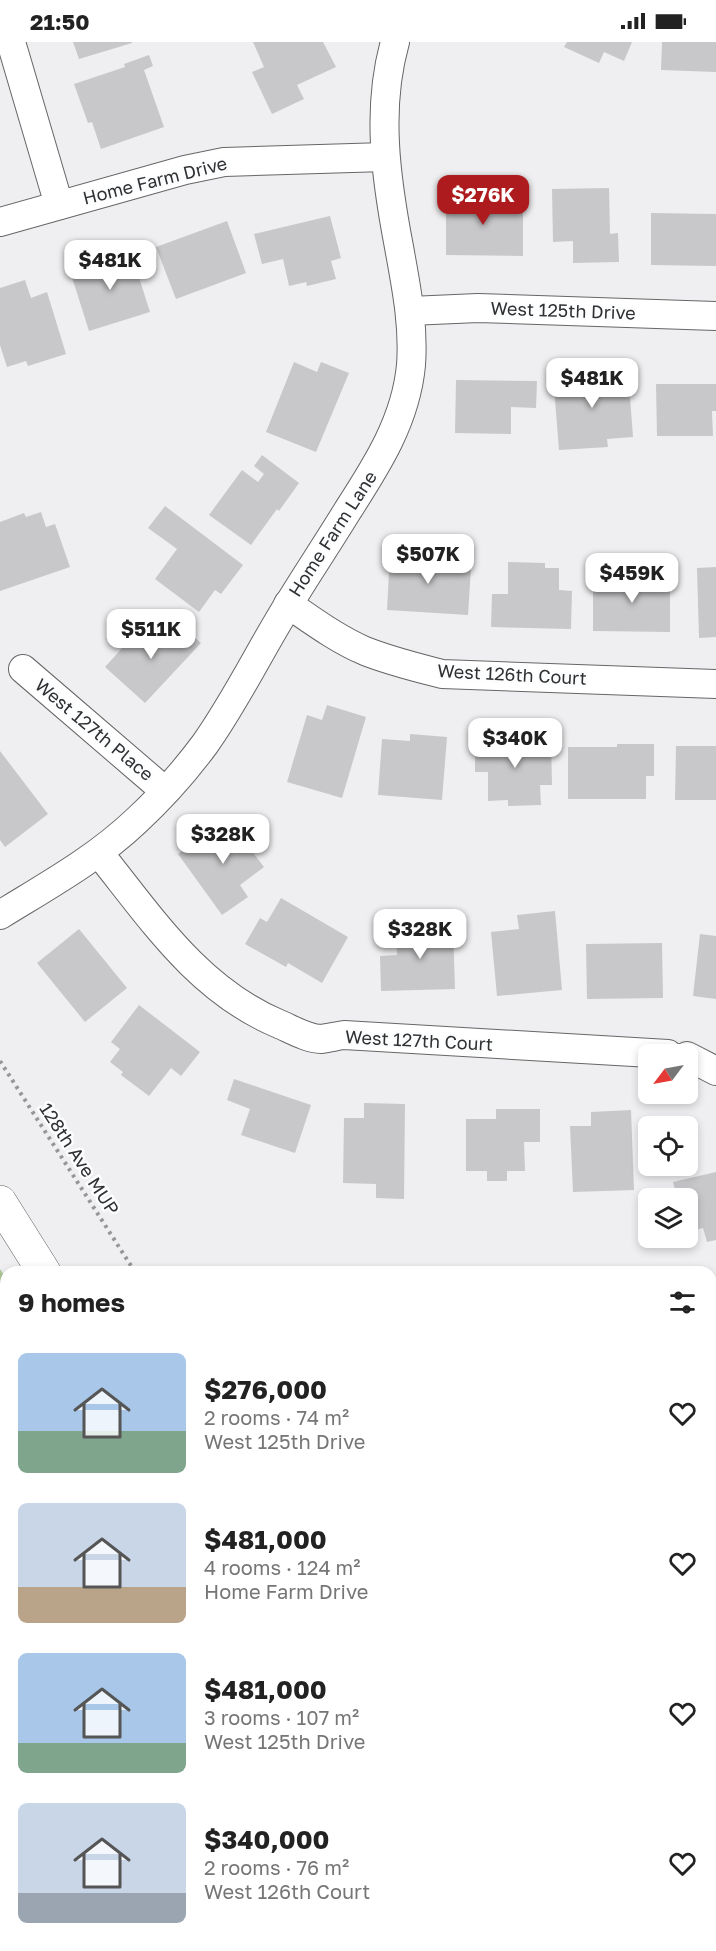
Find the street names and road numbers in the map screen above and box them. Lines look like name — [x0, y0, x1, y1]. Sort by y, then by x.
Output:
street label: Home Farm Drive — [80, 151, 229, 209]
street label: West 125th Drive — [490, 296, 636, 324]
street label: Home Farm Lane — [283, 466, 381, 600]
street label: West 126th Court — [437, 659, 587, 689]
street label: West 127th Place — [31, 673, 158, 785]
street label: West 127th Court — [344, 1025, 494, 1055]
street label: 128th Ave MUP — [35, 1098, 124, 1219]

